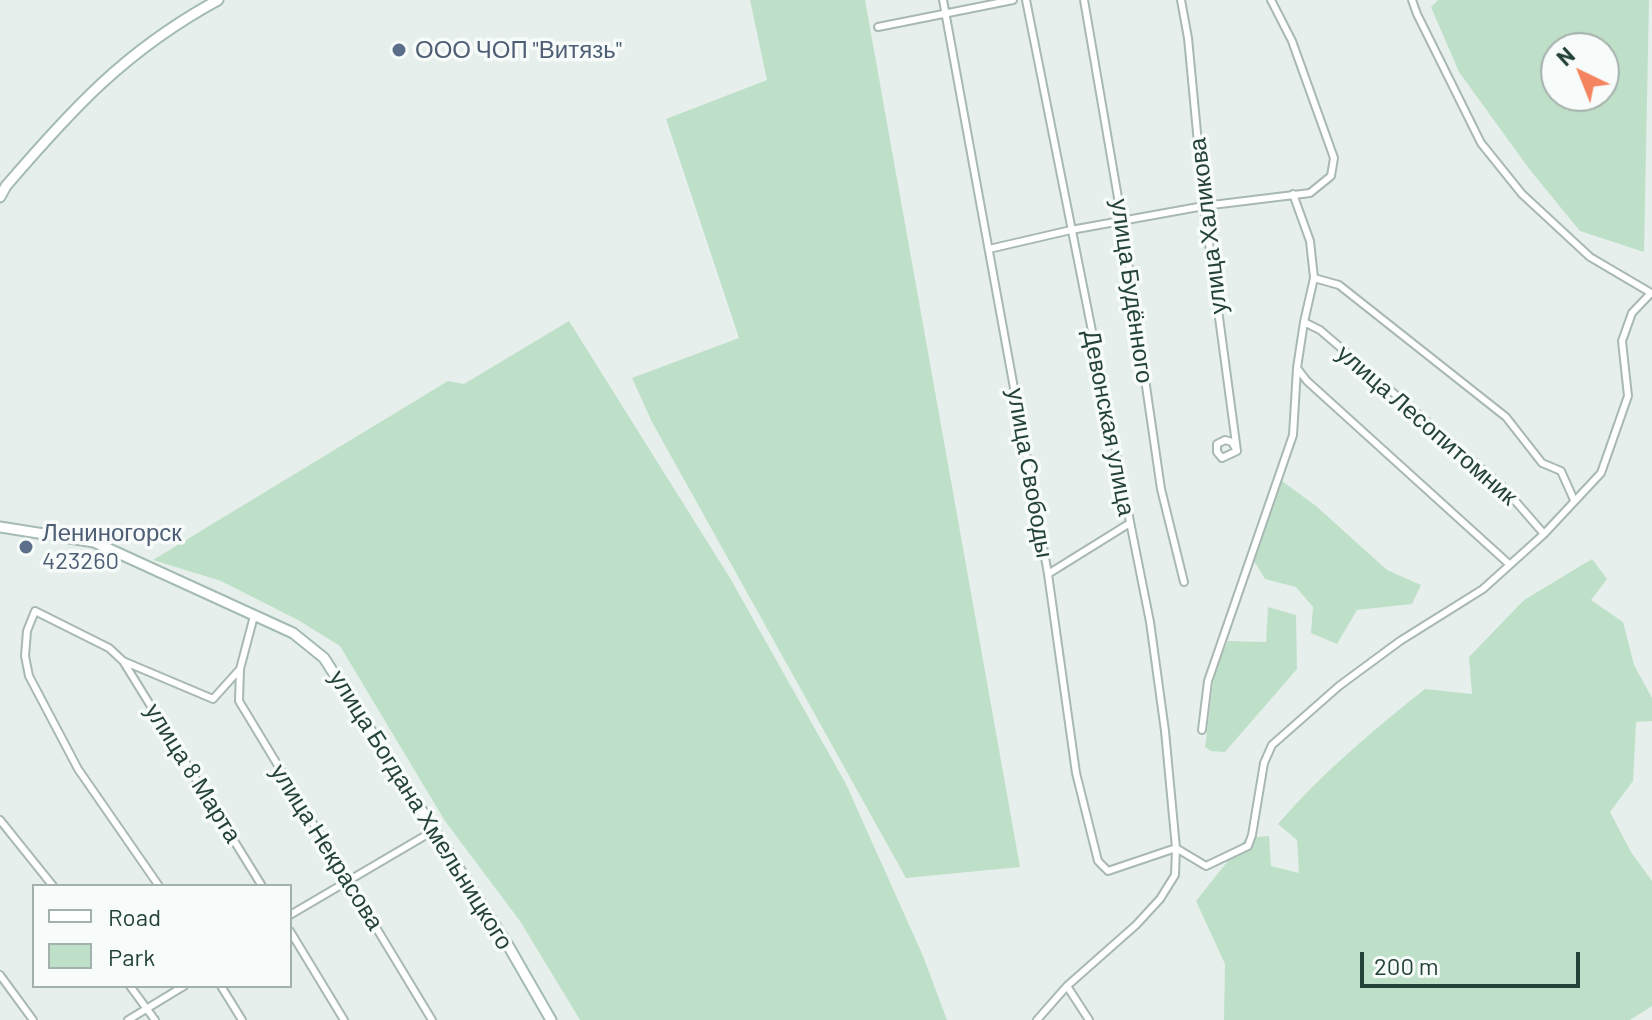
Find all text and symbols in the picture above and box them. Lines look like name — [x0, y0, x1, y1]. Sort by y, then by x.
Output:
north arrow — [1540, 32, 1620, 112]
place label: ООО ЧОП "Витязь" — [415, 36, 622, 64]
marker: ООО ЧОП "Витязь" — [390, 41, 408, 59]
text: N — [1551, 41, 1579, 70]
street label: улица Халикова — [1183, 136, 1233, 316]
street label: улица Будённого — [1105, 197, 1159, 385]
street label: Девонская улица — [1077, 328, 1141, 518]
street label: улица Лесопитомник — [1331, 339, 1523, 511]
street label: улица Свободы — [1001, 386, 1059, 560]
place label: Лениногорск 423260 — [42, 519, 182, 575]
marker: Лениногорск 423260 — [17, 538, 35, 556]
street label: улица Богдана Хмельницкого — [323, 665, 519, 955]
street label: улица 8 Марта — [139, 698, 247, 848]
street label: улица Некрасова — [264, 759, 390, 935]
legend — [32, 884, 292, 988]
text: Road — [108, 902, 161, 931]
scale bar — [1364, 936, 1584, 986]
text: Park — [108, 942, 155, 971]
text: 200 m — [1374, 951, 1439, 980]

